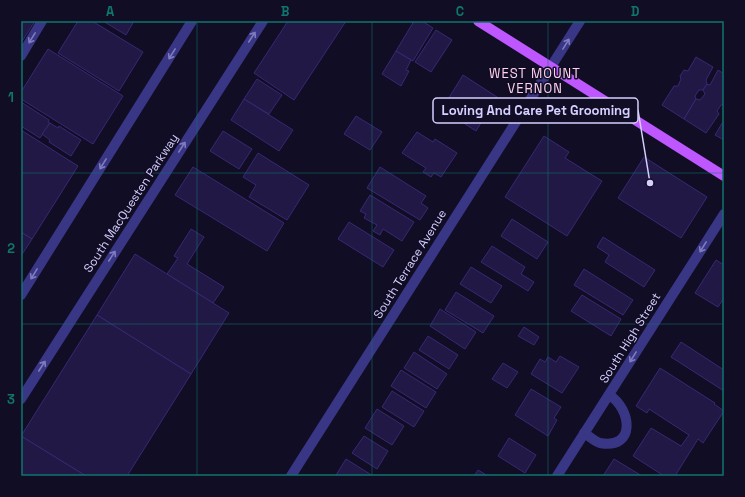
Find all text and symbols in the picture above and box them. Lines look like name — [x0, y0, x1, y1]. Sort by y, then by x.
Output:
text: A — [106, 3, 115, 20]
text: B — [281, 3, 290, 20]
text: C — [456, 3, 464, 20]
text: D — [631, 3, 640, 20]
one-way arrow — [27, 32, 35, 44]
one-way arrow — [248, 32, 257, 43]
one-way arrow — [562, 39, 570, 50]
one-way arrow — [167, 48, 175, 60]
district label: WEST MOUNT VERNON — [489, 65, 581, 97]
text: 1 — [8, 89, 14, 106]
callout: Loving And Care Pet Grooming — [433, 98, 638, 123]
text: Loving And Care Pet Grooming — [442, 102, 630, 119]
street label: South MacQuesten Parkway — [80, 131, 182, 275]
one-way arrow — [178, 142, 186, 153]
one-way arrow — [98, 158, 106, 170]
street label: South Terrace Avenue — [370, 206, 450, 322]
text: 2 — [7, 240, 15, 257]
one-way arrow — [699, 241, 707, 252]
one-way arrow — [108, 251, 116, 262]
one-way arrow — [29, 269, 38, 280]
street label: South High Street — [596, 290, 664, 386]
one-way arrow — [629, 351, 637, 362]
one-way arrow — [38, 361, 46, 372]
text: 3 — [7, 391, 15, 408]

